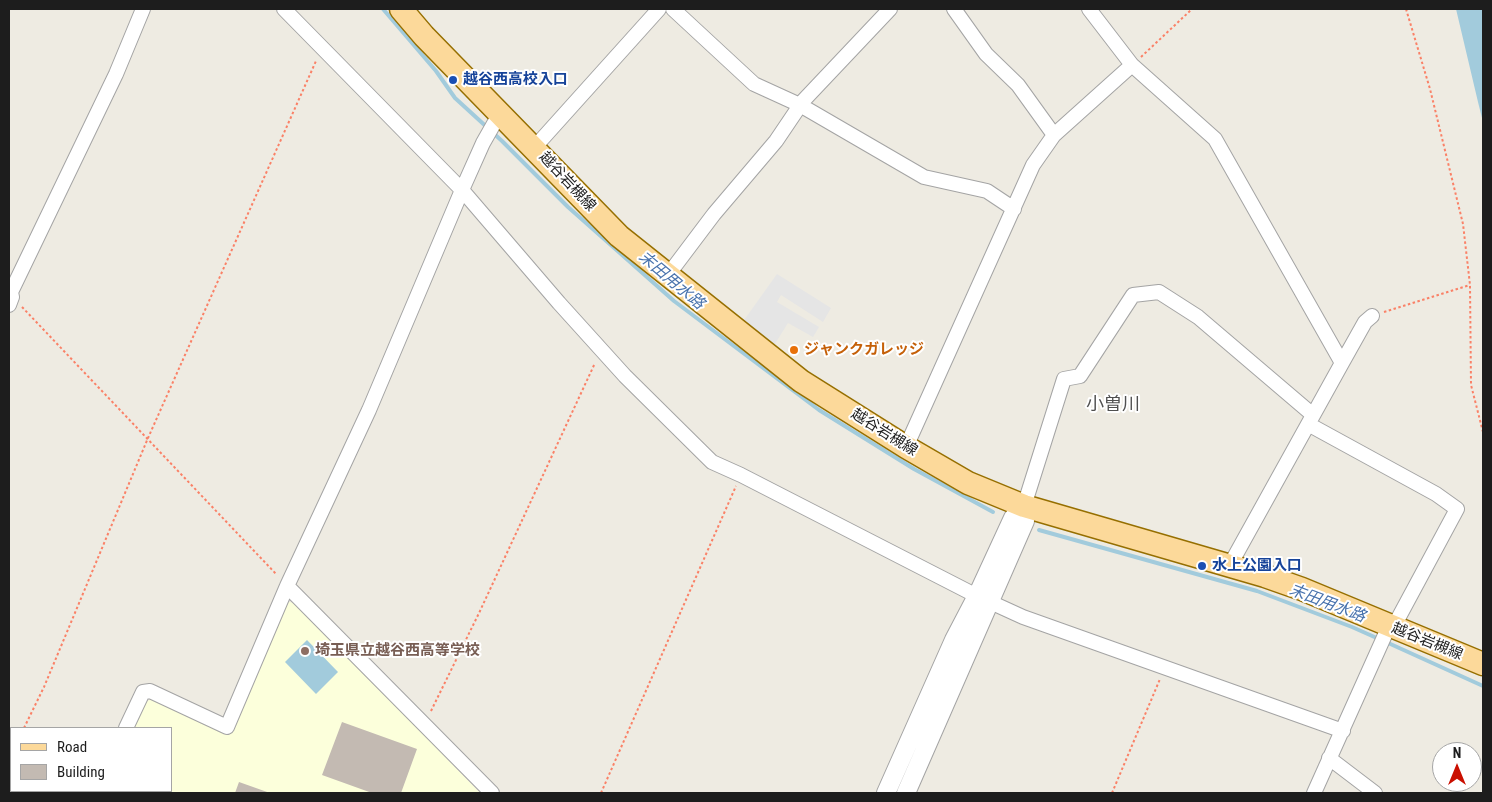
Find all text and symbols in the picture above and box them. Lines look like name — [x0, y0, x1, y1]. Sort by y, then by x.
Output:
place label: 越谷西高校入口 — [463, 71, 568, 89]
marker: 越谷西高校入口 — [447, 74, 459, 86]
street label: 越谷岩槻線 — [535, 148, 599, 216]
water label: 末田用水路 — [634, 248, 708, 314]
place label: ジャンクガレッジ — [804, 341, 924, 359]
marker: ジャンクガレッジ — [788, 344, 800, 356]
district label: 小曽川 — [1086, 394, 1140, 416]
street label: 越谷岩槻線 — [847, 405, 921, 461]
place label: 水上公園入口 — [1212, 557, 1302, 575]
marker: 水上公園入口 — [1196, 560, 1208, 572]
water label: 末田用水路 — [1286, 581, 1368, 627]
street label: 越谷岩槻線 — [1389, 620, 1465, 664]
place label: 埼玉県立越谷西高等学校 — [315, 642, 480, 660]
marker: 埼玉県立越谷西高等学校 — [299, 645, 311, 657]
legend — [10, 727, 172, 792]
text: Road — [57, 738, 87, 756]
north arrow — [1432, 742, 1482, 792]
text: N — [1453, 745, 1461, 761]
text: Building — [57, 763, 105, 781]

